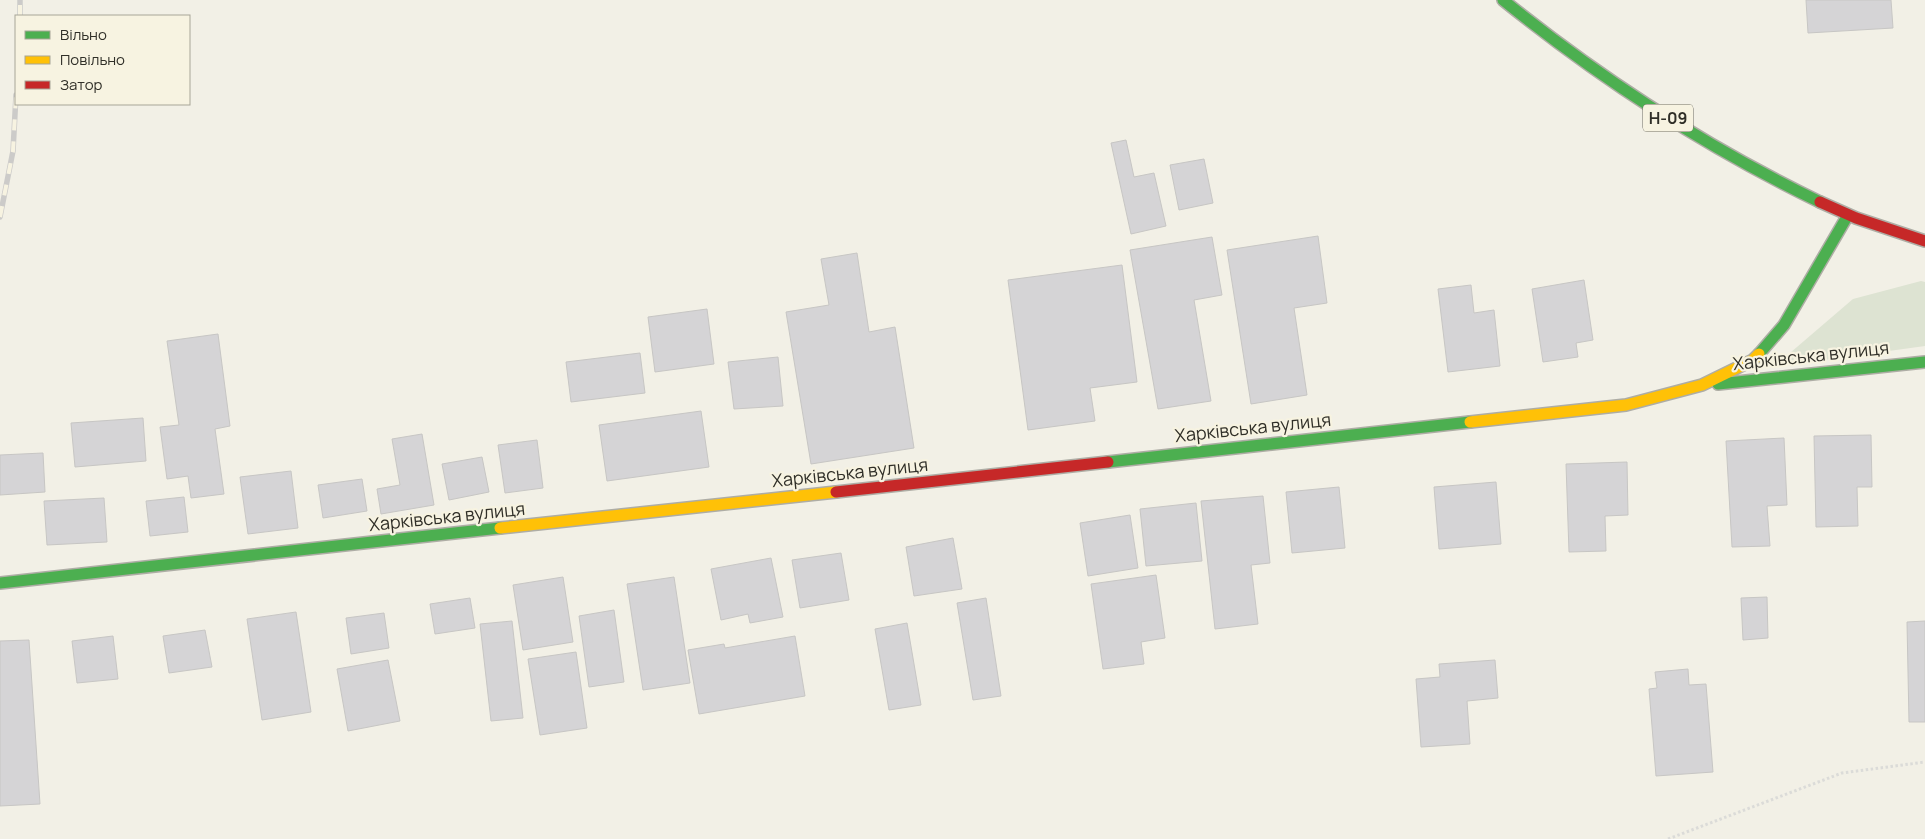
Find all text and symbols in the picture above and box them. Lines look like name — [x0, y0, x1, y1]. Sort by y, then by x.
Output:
legend — [15, 15, 190, 105]
text: Вільно — [60, 24, 107, 45]
text: Повільно — [60, 49, 125, 70]
text: Затор — [60, 74, 103, 95]
road number: Н-09 — [1643, 105, 1693, 132]
street label: Харківська вулиця — [1732, 335, 1890, 375]
street label: Харківська вулиця — [1174, 407, 1332, 447]
street label: Харківська вулиця — [771, 452, 929, 492]
street label: Харківська вулиця — [368, 496, 526, 536]

